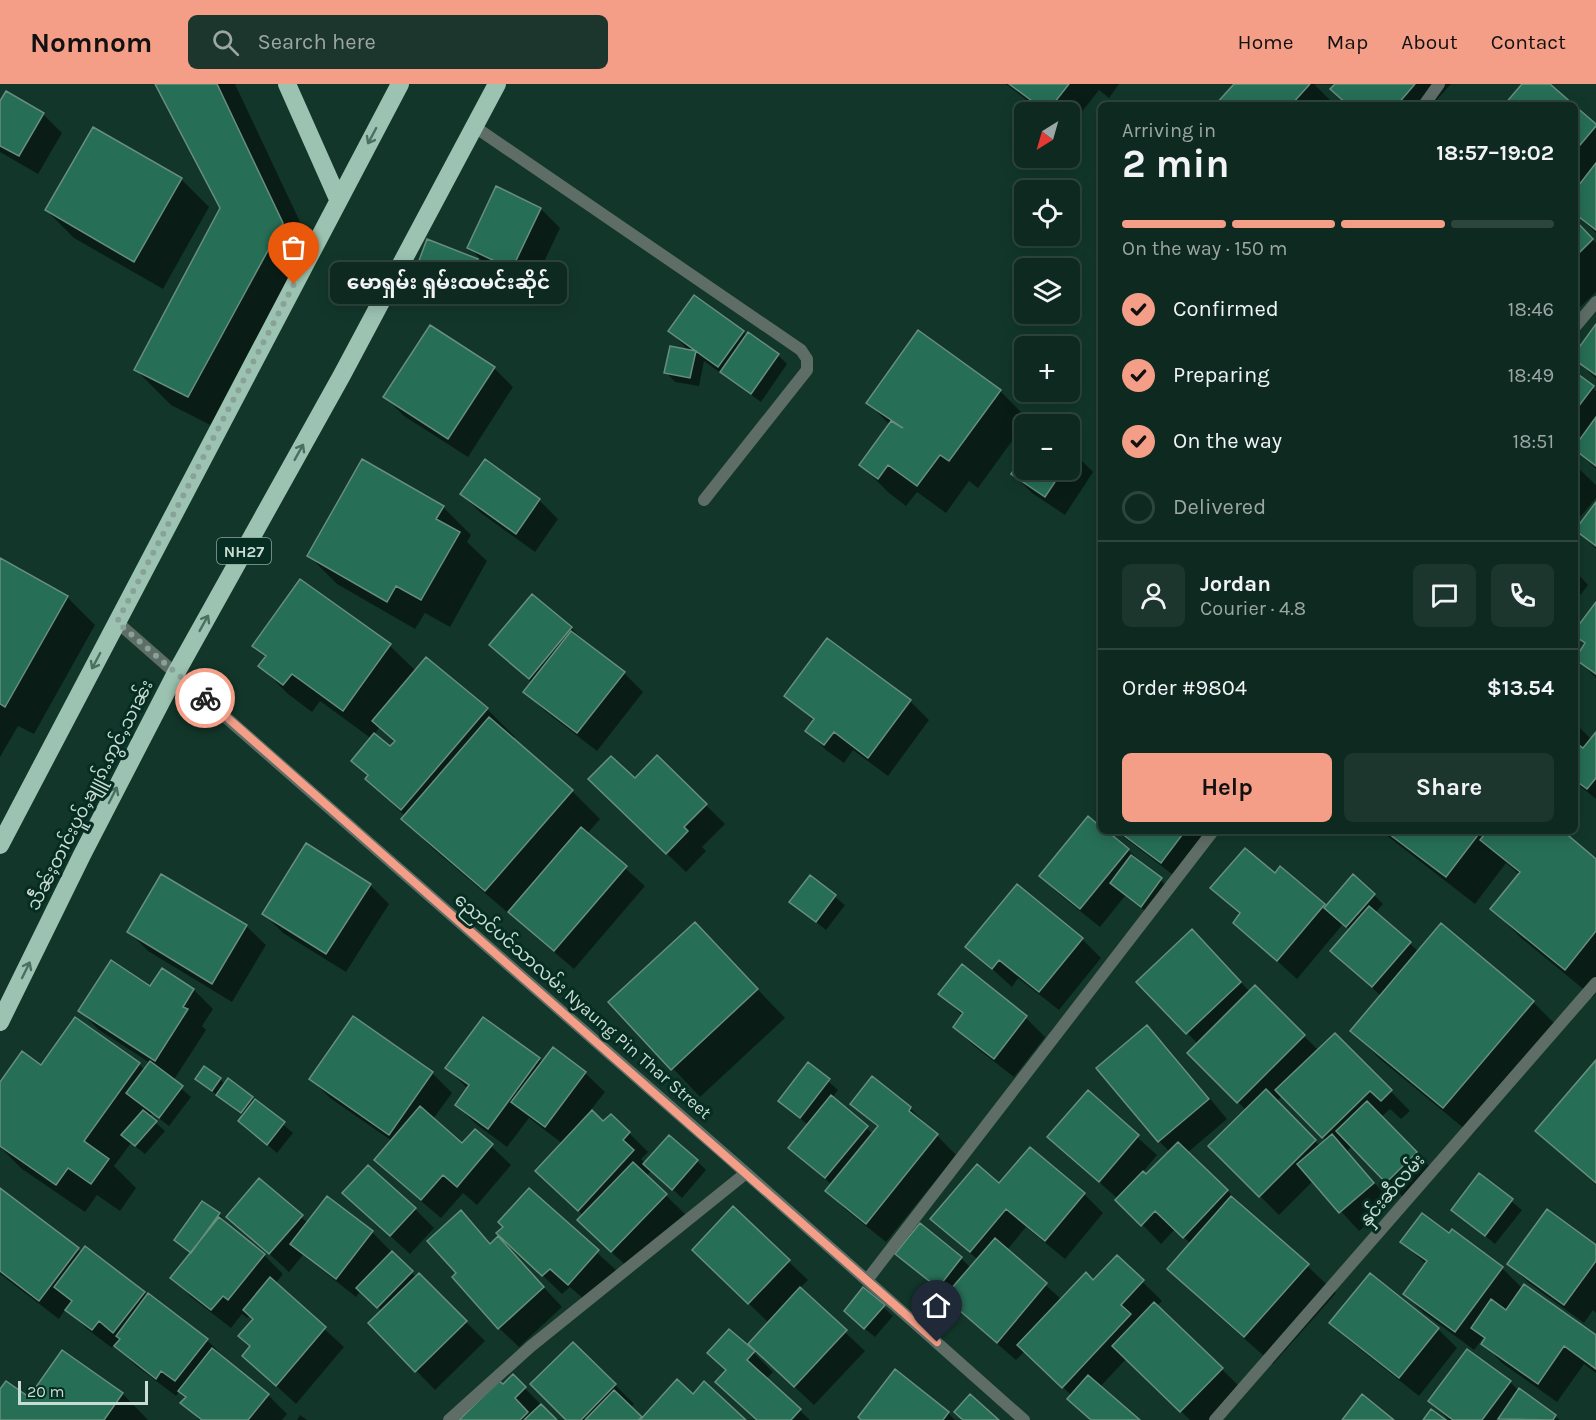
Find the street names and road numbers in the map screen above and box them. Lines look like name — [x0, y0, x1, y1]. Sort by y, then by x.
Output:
road number: NH27 — [217, 538, 271, 564]
street label: သဵႅၼ်ႈတၢင်းပူဝ်ႇၶျူၵ်ႉဢွင်ႇသၢၼ်း — [19, 675, 161, 916]
street label: ညောင်ပင်သာလမ်း Nyaung Pin Thar Street — [447, 887, 718, 1127]
street label: နှင်းဆီလမ်း — [1352, 1148, 1432, 1233]

